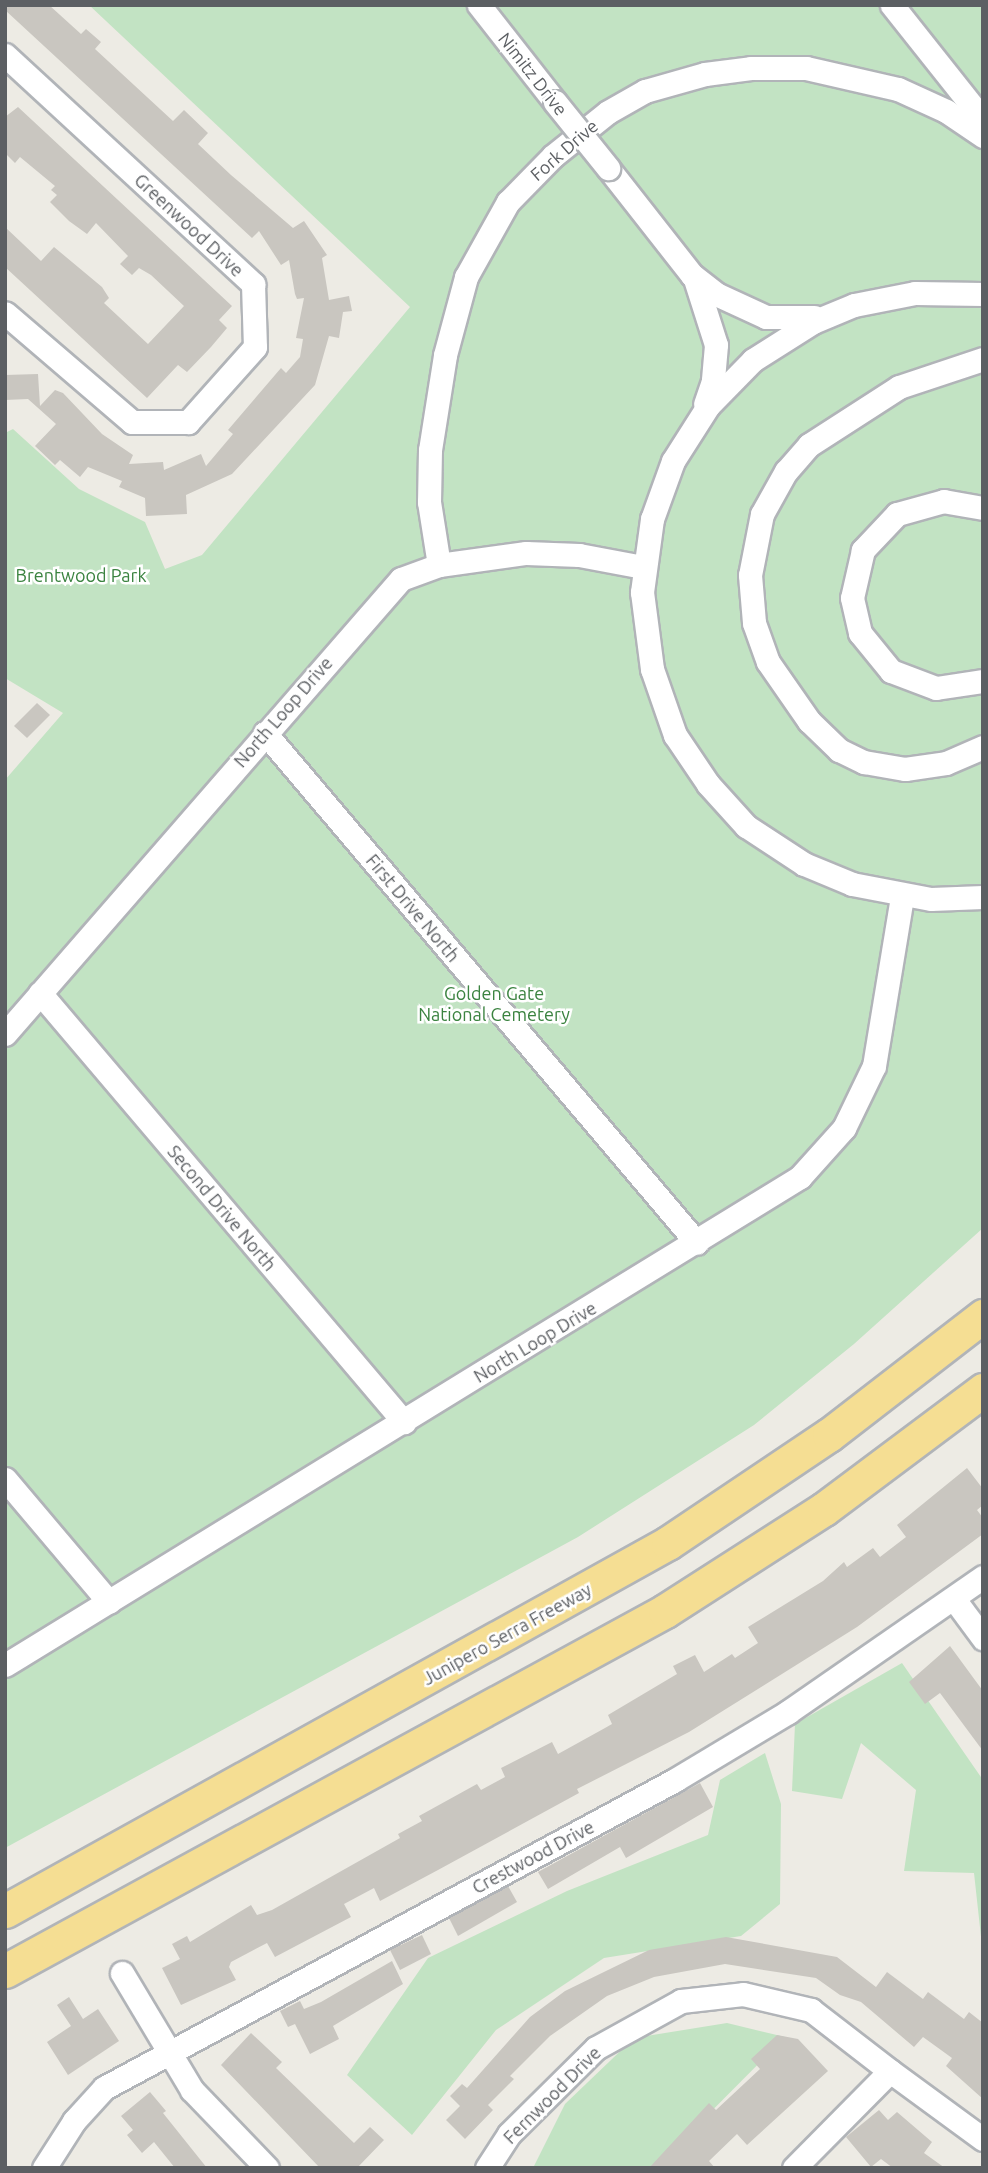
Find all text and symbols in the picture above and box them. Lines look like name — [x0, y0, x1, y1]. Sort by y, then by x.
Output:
street label: Nimitz Drive — [494, 28, 572, 120]
street label: Fork Drive — [526, 115, 602, 185]
street label: Greenwood Drive — [130, 169, 248, 281]
park label: Brentwood Park — [16, 564, 146, 586]
street label: North Loop Drive — [229, 652, 337, 772]
street label: First Drive North — [362, 850, 464, 966]
park label: Golden Gate National Cemetery — [418, 983, 570, 1026]
street label: Second Drive North — [163, 1141, 281, 1275]
street label: North Loop Drive — [470, 1297, 600, 1387]
street label: Junipero Serra Freeway — [419, 1579, 595, 1689]
street label: Crestwood Drive — [468, 1816, 598, 1898]
street label: Fernwood Drive — [499, 2042, 605, 2148]

